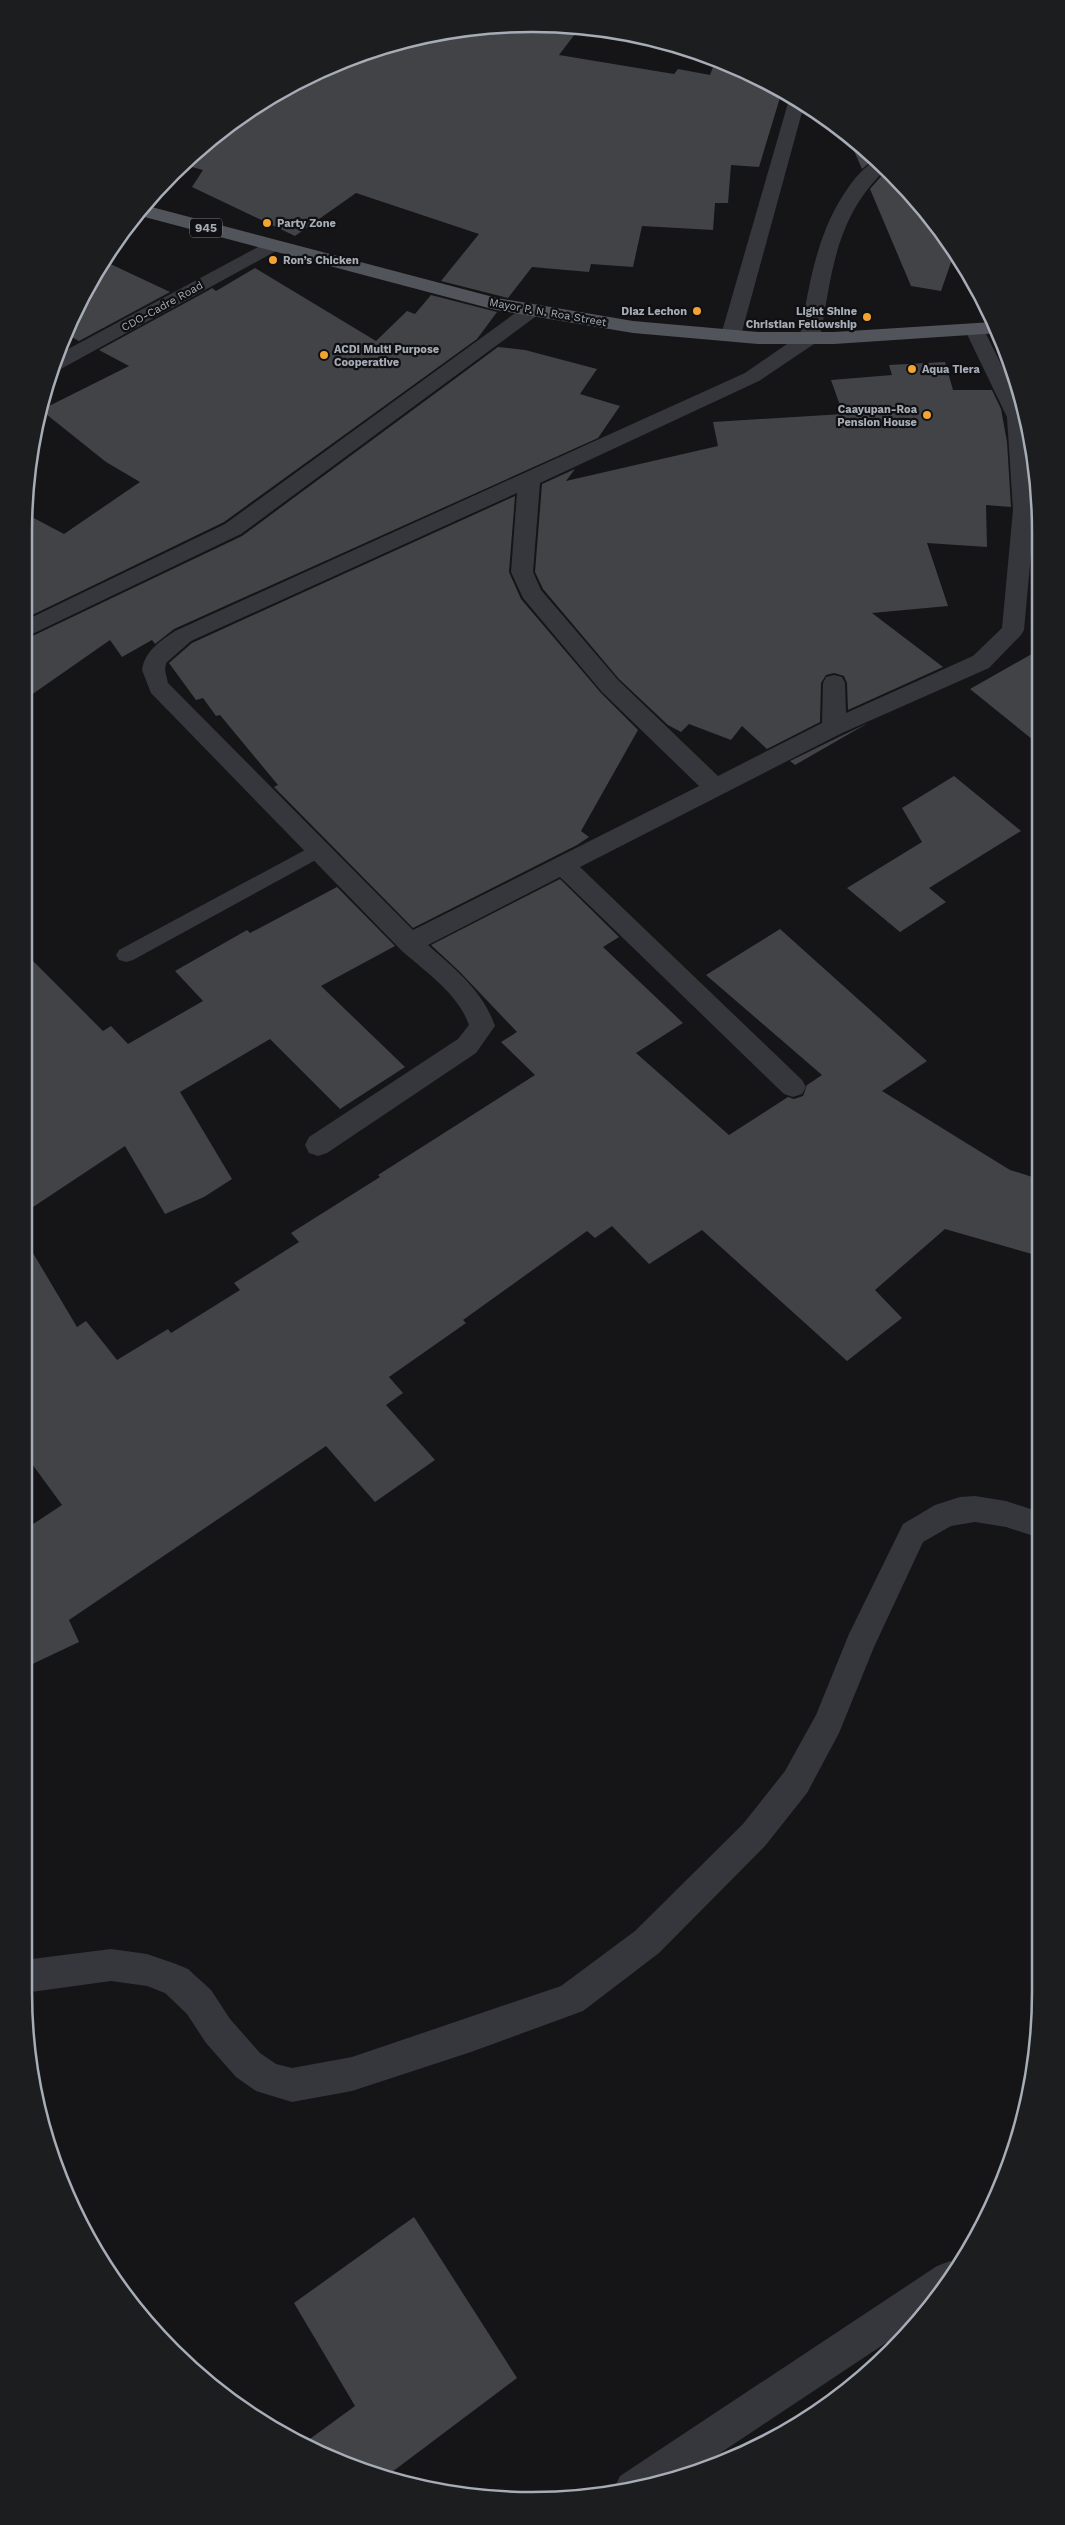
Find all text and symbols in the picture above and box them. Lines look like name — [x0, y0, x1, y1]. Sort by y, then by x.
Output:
marker: Party Zone — [261, 217, 273, 229]
place label: Party Zone — [277, 217, 336, 230]
road number: 945 — [190, 218, 222, 238]
marker: Ron’s Chicken — [267, 254, 279, 266]
place label: Ron’s Chicken — [283, 254, 359, 267]
street label: CDO-Cadre Road — [119, 279, 205, 334]
street label: Mayor P. N. Roa Street — [488, 296, 608, 329]
place label: Diaz Lechon — [621, 305, 687, 318]
marker: Diaz Lechon — [691, 305, 703, 317]
place label: Light Shine Christian Fellowship — [746, 305, 857, 331]
marker: Light Shine Christian Fellowship — [861, 311, 873, 323]
place label: ACDI Multi Purpose Cooperative — [334, 343, 439, 369]
marker: ACDI Multi Purpose Cooperative — [318, 349, 330, 361]
marker: Aqua Tiera — [906, 363, 918, 375]
place label: Aqua Tiera — [922, 363, 980, 376]
place label: Caayupan-Roa Pension House — [837, 403, 918, 429]
marker: Caayupan-Roa Pension House — [921, 409, 933, 421]

